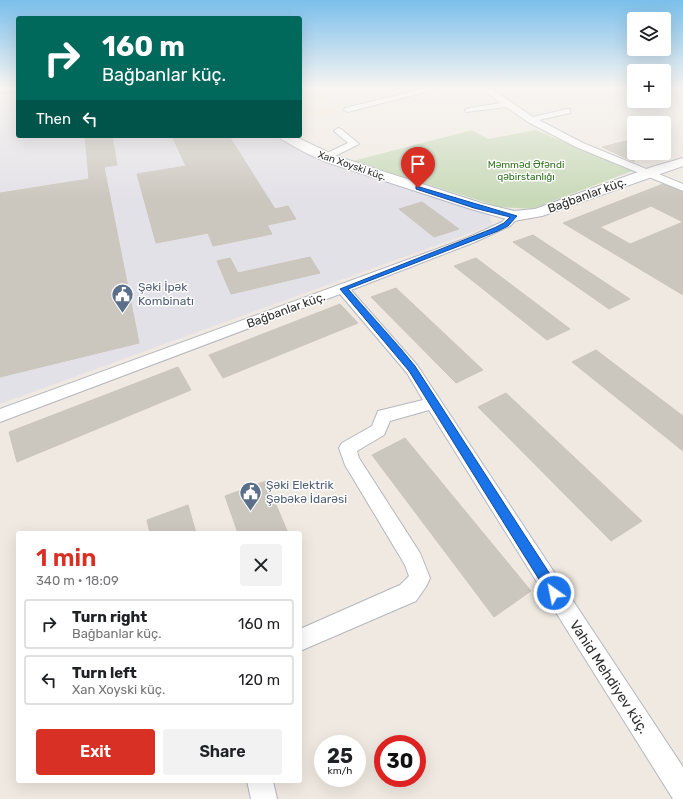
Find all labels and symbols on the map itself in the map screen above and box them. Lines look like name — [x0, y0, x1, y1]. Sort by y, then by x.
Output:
pin — [401, 147, 435, 188]
street label: Xan Xoyski küç. — [316, 149, 388, 183]
park label: Məmməd Əfəndi qəbirstanlığı — [488, 159, 564, 183]
street label: Bağbanlar küç. — [546, 174, 628, 216]
place label: Şəki İpək Kombinatı — [138, 280, 194, 308]
public building icon: Şəki İpək Kombinatı — [110, 281, 136, 314]
street label: Bağbanlar küç. — [245, 289, 327, 331]
place label: Şəki Elektrik Şəbəkə İdarəsi — [266, 478, 347, 506]
public building icon: Şəki Elektrik Şəbəkə İdarəsi — [238, 479, 264, 512]
position arrow — [533, 572, 575, 614]
street label: Vahid Mehdiyev küç. — [566, 617, 652, 737]
speed limit sign: 30 — [374, 735, 426, 787]

